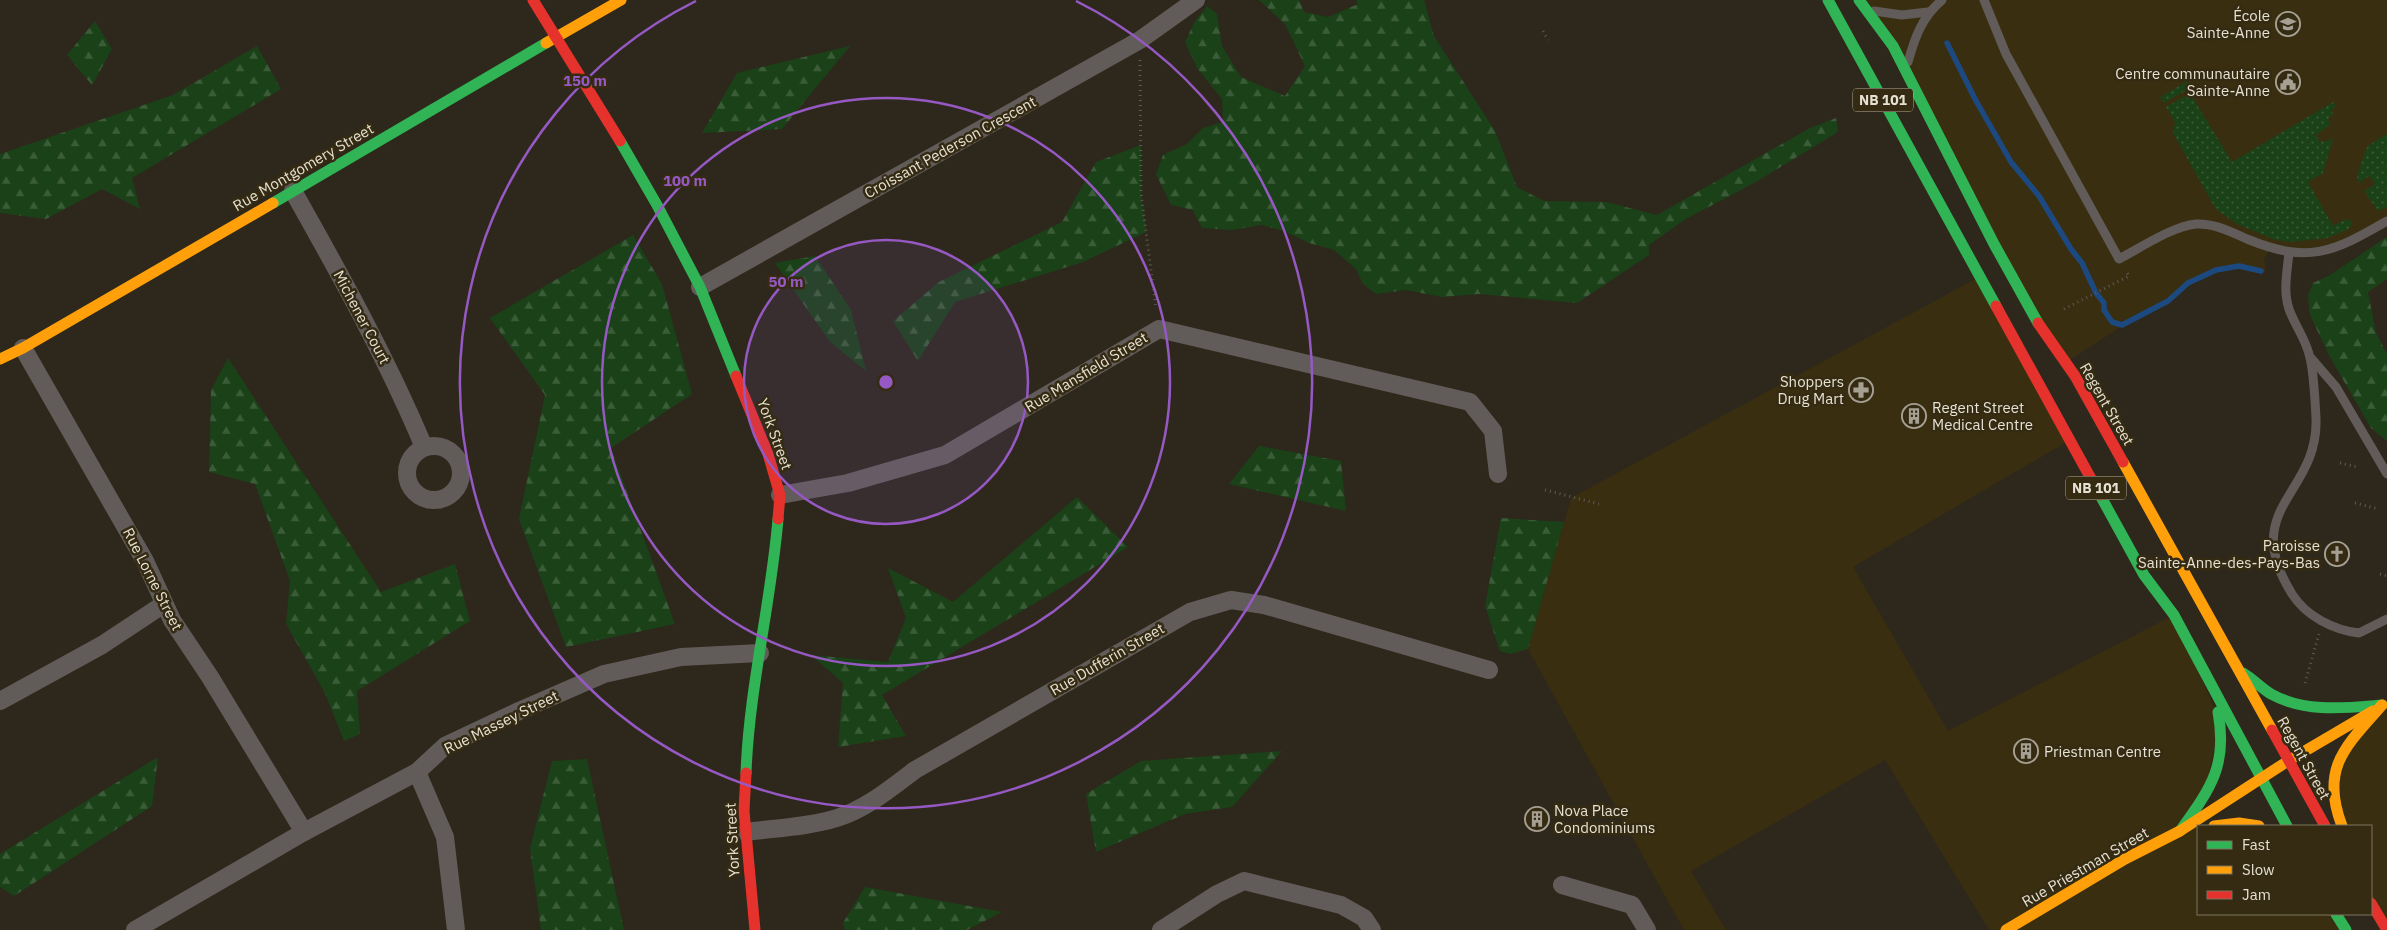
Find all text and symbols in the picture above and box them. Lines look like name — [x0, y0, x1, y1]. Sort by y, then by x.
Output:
place label: École Sainte-Anne — [2187, 6, 2270, 42]
school or university icon: École Sainte-Anne — [2275, 11, 2301, 37]
place label: Centre communautaire Sainte-Anne — [2115, 64, 2270, 100]
public building icon: Centre communautaire Sainte-Anne — [2275, 69, 2301, 95]
text: 150 m — [563, 71, 607, 90]
road number: NB 101 — [1853, 88, 1913, 112]
street label: Croissant Pederson Crescent — [861, 92, 1039, 202]
street label: Rue Montgomery Street — [229, 119, 377, 215]
text: 100 m — [663, 171, 707, 190]
street label: Michener Court — [329, 267, 395, 367]
text: 50 m — [769, 272, 803, 291]
street label: Rue Mansfield Street — [1021, 328, 1151, 416]
street label: Regent Street — [2076, 359, 2138, 449]
place label: Shoppers Drug Mart — [1777, 372, 1844, 408]
centre of rings — [877, 373, 895, 391]
pharmacy icon: Shoppers Drug Mart — [1848, 377, 1874, 403]
street label: York Street — [753, 396, 797, 472]
place label: Regent Street Medical Centre — [1932, 398, 2033, 434]
building icon: Regent Street Medical Centre — [1901, 403, 1927, 429]
road number: NB 101 — [2066, 476, 2126, 499]
street label: Rue Lorne Street — [119, 525, 187, 633]
place label: Paroisse Sainte-Anne-des-Pays-Bas — [2138, 536, 2320, 572]
church icon: Paroisse Sainte-Anne-des-Pays-Bas — [2324, 541, 2350, 567]
street label: Rue Dufferin Street — [1046, 619, 1168, 699]
street label: Rue Massey Street — [441, 686, 561, 758]
street label: Regent Street — [2273, 713, 2335, 803]
building icon: Priestman Centre — [2013, 738, 2039, 764]
place label: Priestman Centre — [2044, 742, 2161, 761]
place label: Nova Place Condominiums — [1554, 801, 1655, 837]
street label: York Street — [721, 802, 743, 878]
building icon: Nova Place Condominiums — [1524, 806, 1550, 832]
street label: Rue Priestman Street — [2018, 823, 2152, 911]
legend — [2197, 825, 2372, 915]
text: Fast — [2242, 835, 2270, 854]
text: Slow — [2242, 860, 2275, 879]
text: Jam — [2242, 885, 2271, 904]

